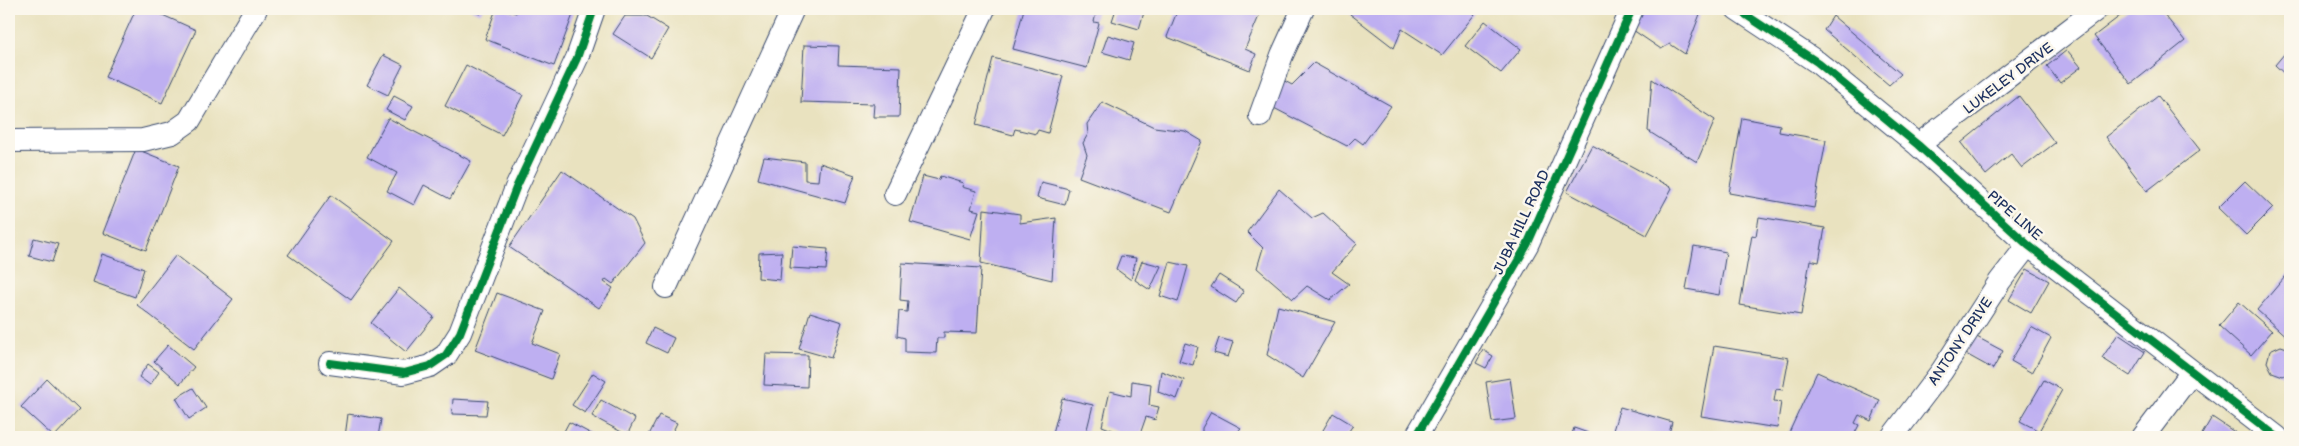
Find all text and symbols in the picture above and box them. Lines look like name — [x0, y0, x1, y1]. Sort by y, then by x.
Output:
street label: LUKELEY DRIVE — [1960, 39, 2057, 118]
street label: JUBA HILL ROAD — [1490, 167, 1553, 277]
street label: PIPE LINE — [1984, 187, 2046, 244]
street label: ANTONY DRIVE — [1925, 294, 1996, 388]

